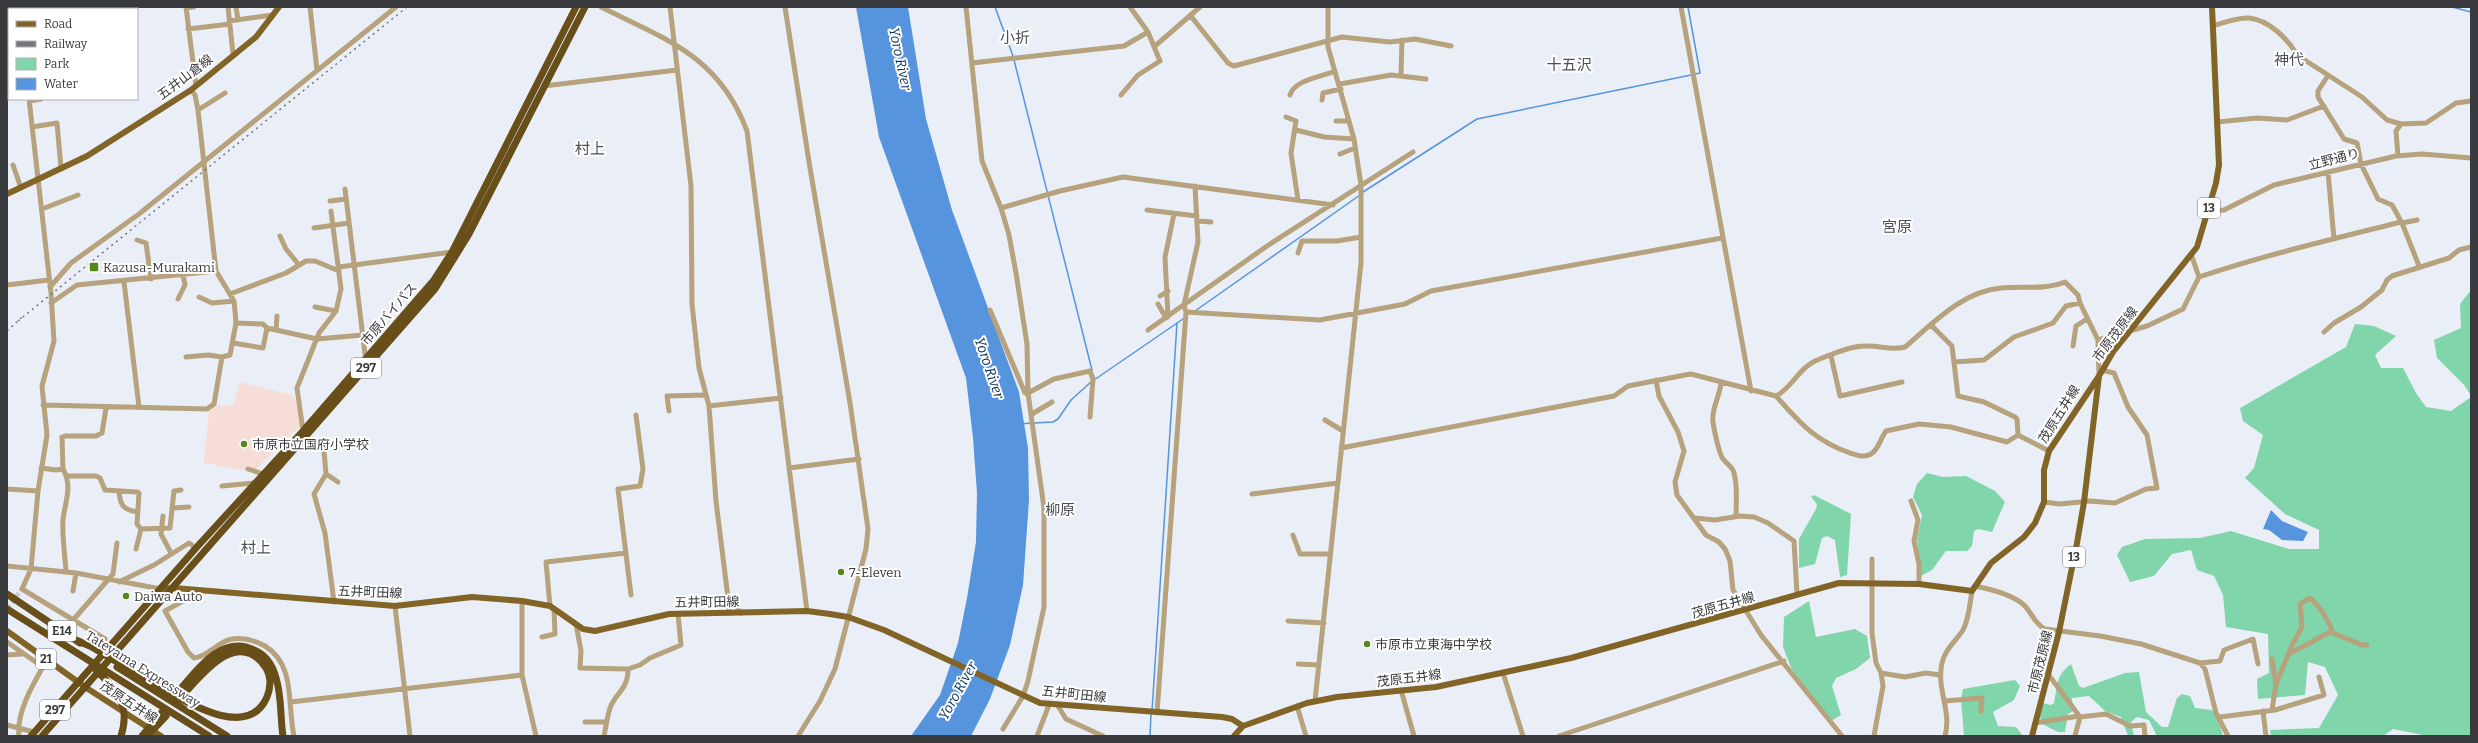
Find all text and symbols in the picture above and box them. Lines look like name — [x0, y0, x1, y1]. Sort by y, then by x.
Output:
legend — [8, 8, 138, 100]
text: Road — [44, 17, 72, 31]
water label: Yoro River — [885, 26, 915, 93]
district label: 小折 — [1000, 29, 1030, 47]
text: Railway — [44, 37, 88, 51]
street label: 五井山倉線 — [155, 51, 215, 103]
district label: 神代 — [2274, 51, 2304, 69]
district label: 十五沢 — [1546, 56, 1592, 74]
text: Park — [44, 57, 70, 71]
text: Water — [44, 77, 79, 91]
district label: 村上 — [575, 140, 605, 158]
street label: 立野通り — [2307, 145, 2361, 173]
road number: 13 — [2198, 198, 2220, 218]
district label: 宮原 — [1882, 218, 1912, 236]
place label: Kazusa-Murakami — [103, 260, 215, 275]
marker: Kazusa-Murakami — [88, 261, 100, 273]
street label: 市原バイパス — [358, 280, 420, 348]
street label: 市原茂原線 — [2089, 304, 2141, 364]
water label: Yoro River — [971, 335, 1008, 402]
road number: 297 — [351, 358, 381, 378]
street label: 茂原五井線 — [2035, 382, 2083, 446]
place label: 市原市立国府小学校 — [252, 437, 369, 452]
marker: 市原市立国府小学校 — [239, 439, 249, 449]
district label: 柳原 — [1045, 501, 1075, 519]
district label: 村上 — [241, 539, 271, 557]
road number: 13 — [2063, 547, 2085, 567]
place label: 7-Eleven — [849, 565, 902, 580]
marker: 7-Eleven — [836, 567, 846, 577]
street label: 五井町田線 — [337, 583, 403, 601]
place label: Daiwa Auto — [134, 589, 203, 604]
street label: 茂原五井線 — [1690, 589, 1756, 621]
marker: Daiwa Auto — [121, 591, 131, 601]
street label: 五井町田線 — [674, 594, 740, 610]
road number: E14 — [48, 621, 76, 641]
street label: Tateyama Expressway — [83, 628, 203, 710]
street label: 市原茂原線 — [2025, 629, 2055, 695]
place label: 市原市立東海中学校 — [1375, 637, 1492, 652]
marker: 市原市立東海中学校 — [1362, 639, 1372, 649]
road number: 21 — [36, 649, 56, 669]
water label: Yoro River — [935, 658, 981, 723]
street label: 茂原五井線 — [1376, 667, 1442, 689]
street label: 茂原五井線 — [98, 678, 160, 726]
street label: 五井町田線 — [1041, 683, 1107, 705]
road number: 297 — [40, 700, 70, 720]

